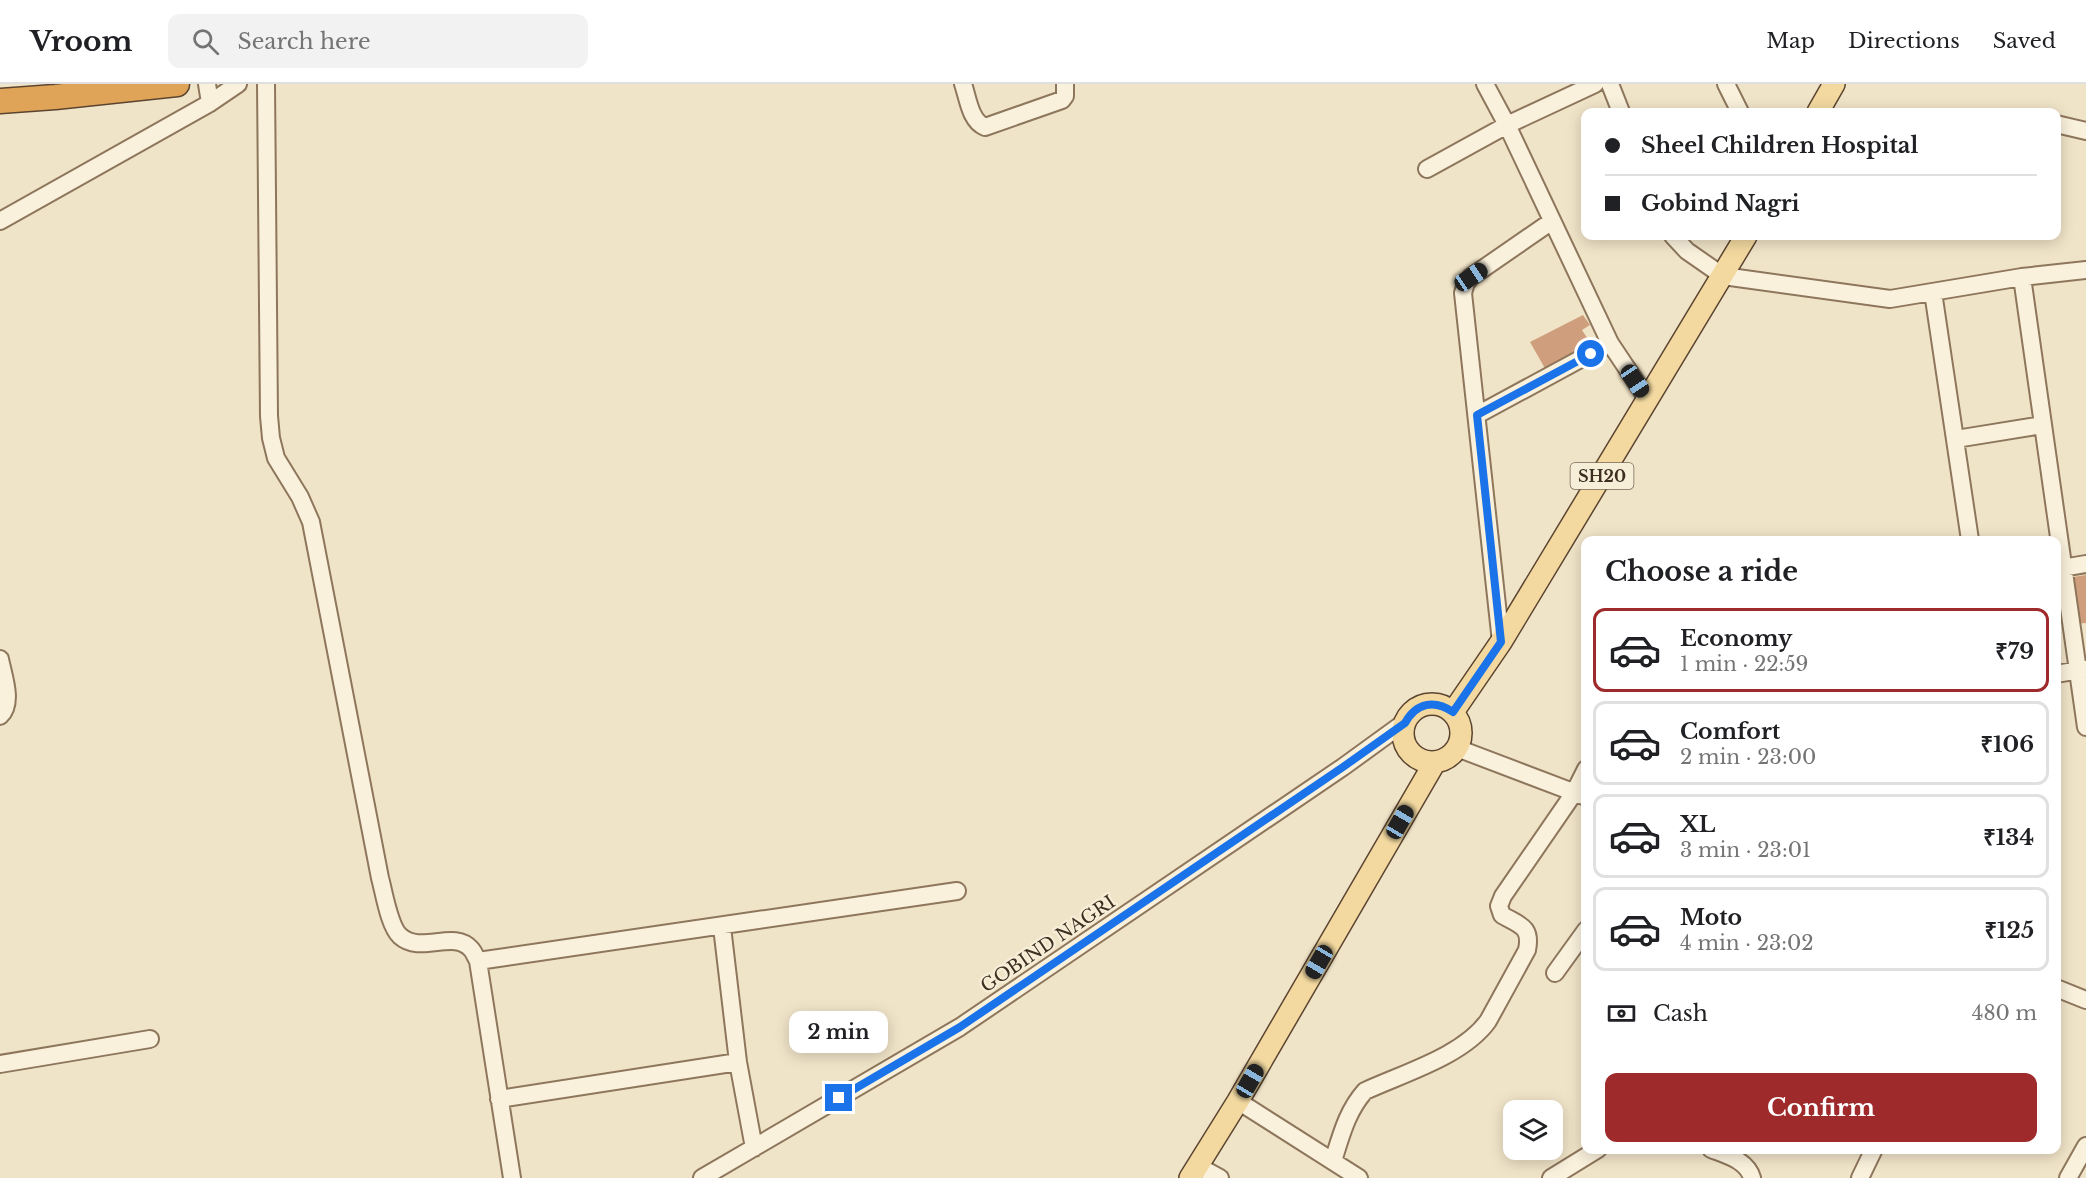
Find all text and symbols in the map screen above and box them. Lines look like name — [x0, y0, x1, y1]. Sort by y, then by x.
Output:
search box — [168, 14, 588, 68]
text: Vroom — [30, 24, 132, 59]
icon: search — [189, 25, 222, 58]
text: Search here — [237, 28, 371, 55]
text: Map — [1766, 28, 1815, 54]
text: Directions — [1848, 28, 1960, 54]
text: Saved — [1993, 28, 2056, 54]
text: Sheel Children Hospital — [1641, 132, 1918, 159]
text: Gobind Nagri — [1641, 190, 1800, 217]
car — [1451, 259, 1491, 295]
route start — [1577, 340, 1604, 367]
car — [1617, 361, 1653, 401]
road number: SH20 — [1570, 463, 1634, 489]
text: Choose a ride — [1605, 555, 1798, 588]
icon: car — [1608, 623, 1662, 677]
text: Economy — [1680, 625, 1792, 652]
text: ₹79 — [1995, 638, 2034, 665]
text: 1 min · 22:59 — [1680, 652, 1808, 676]
icon: car — [1608, 716, 1662, 770]
text: Comfort — [1680, 718, 1780, 745]
text: ₹106 — [1980, 731, 2034, 758]
text: 2 min · 23:00 — [1680, 745, 1816, 769]
car — [1383, 802, 1417, 842]
icon: car — [1608, 809, 1662, 863]
text: XL — [1680, 811, 1715, 838]
text: ₹134 — [1983, 824, 2034, 851]
text: 3 min · 23:01 — [1680, 838, 1811, 862]
street label: GOBIND NAGRI — [976, 891, 1120, 997]
icon: car — [1608, 902, 1662, 956]
text: Moto — [1680, 904, 1742, 931]
text: ₹125 — [1984, 917, 2034, 944]
text: 4 min · 23:02 — [1680, 931, 1814, 955]
car — [1302, 942, 1336, 982]
icon: cash — [1605, 997, 1638, 1030]
text: Cash — [1653, 1000, 1708, 1027]
text: 480 m — [1972, 1001, 2037, 1025]
callout: 2 min — [790, 1011, 888, 1053]
text: 2 min — [807, 1020, 870, 1044]
car — [1233, 1061, 1267, 1101]
button: Confirm — [1605, 1073, 2037, 1142]
route end — [825, 1084, 852, 1111]
map controls — [1503, 1100, 1563, 1160]
button: layers — [1503, 1100, 1563, 1160]

